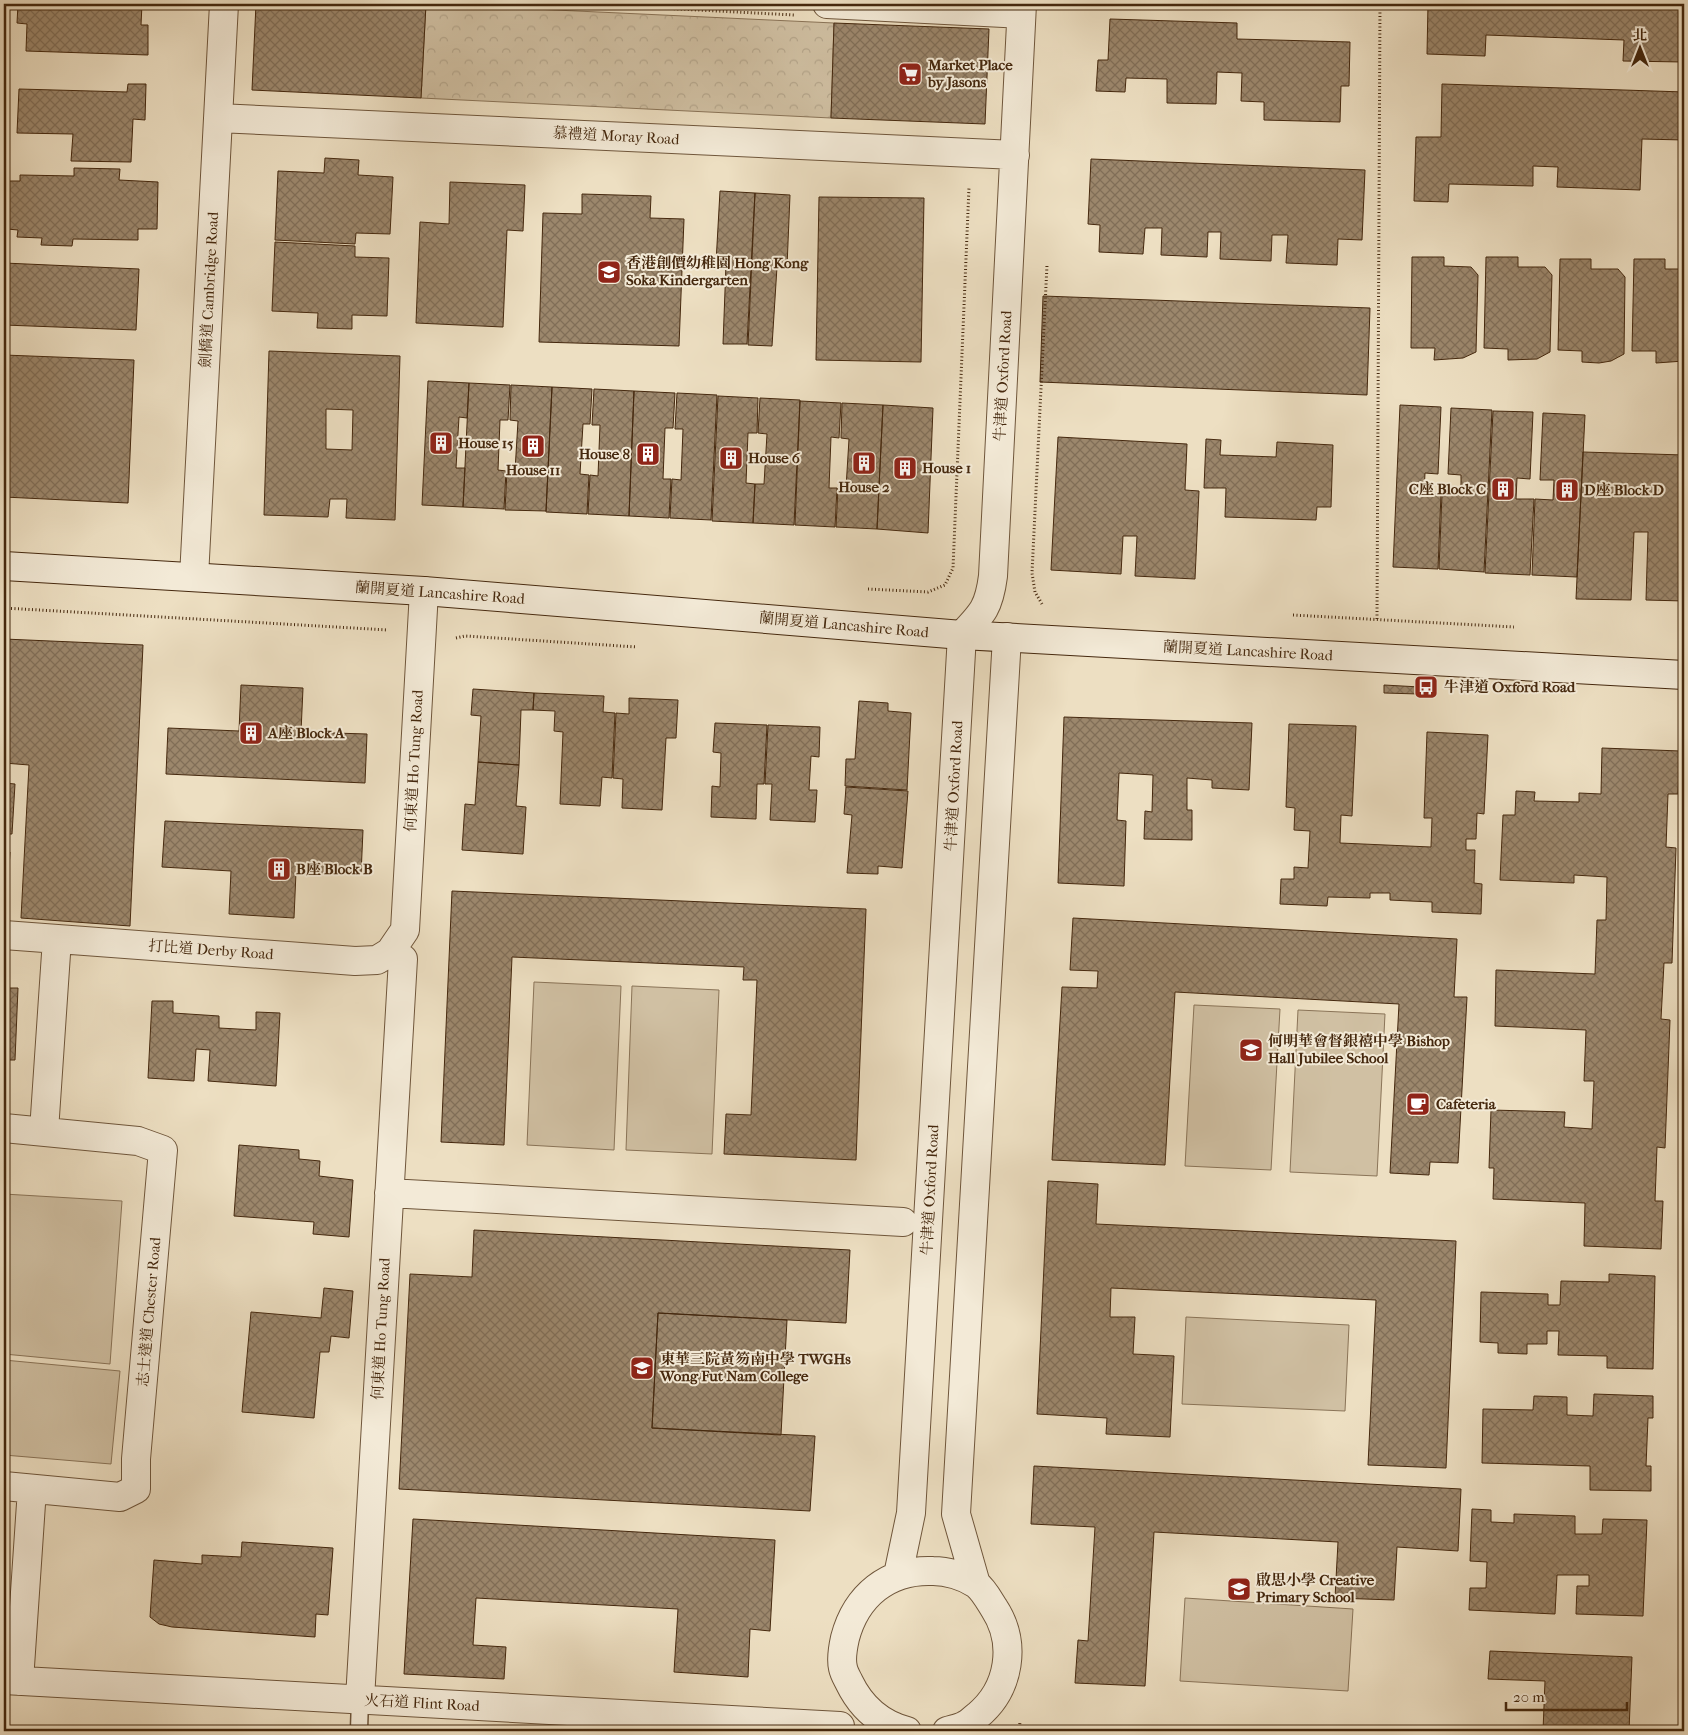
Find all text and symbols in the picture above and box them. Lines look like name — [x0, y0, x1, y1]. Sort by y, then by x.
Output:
north arrow — [1616, 22, 1666, 72]
text: 北 — [1633, 27, 1647, 44]
place label: Market Place by Jasons — [927, 56, 1013, 91]
supermarket icon: Market Place by Jasons — [897, 61, 923, 87]
street label: 慕禮道 Moray Road — [552, 124, 681, 148]
street label: 劍橋道 Cambridge Road — [196, 211, 222, 369]
place label: 香港創價幼稚園 Hong Kong Soka Kindergarten — [626, 254, 809, 289]
school or university icon: 香港創價幼稚園 Hong Kong Soka Kindergarten — [596, 259, 622, 285]
street label: 牛津道 Oxford Road — [991, 309, 1015, 442]
building icon: House 15 — [428, 430, 454, 456]
building icon: House 11 — [520, 433, 546, 459]
place label: House 15 — [458, 434, 514, 452]
building icon: House 8 — [635, 441, 661, 467]
place label: House 8 — [579, 445, 630, 463]
building icon: House 6 — [718, 445, 744, 471]
place label: House 6 — [748, 449, 801, 467]
building icon: House 2 — [851, 450, 877, 476]
building icon: House 1 — [892, 455, 918, 481]
place label: House 1 — [922, 459, 971, 477]
place label: House 11 — [506, 461, 560, 479]
building icon: C座 Block C — [1490, 476, 1516, 502]
building icon: D座 Block D — [1554, 477, 1580, 503]
place label: House 2 — [838, 478, 890, 496]
place label: C座 Block C — [1409, 480, 1486, 498]
place label: D座 Block D — [1584, 481, 1665, 499]
street label: 蘭開夏道 Lancashire Road — [355, 578, 526, 608]
street label: 蘭開夏道 Lancashire Road — [759, 609, 930, 641]
street label: 蘭開夏道 Lancashire Road — [1163, 638, 1334, 664]
bus stop icon: 牛津道 Oxford Road — [1413, 674, 1439, 700]
place label: 牛津道 Oxford Road — [1444, 678, 1576, 696]
street label: 何東道 Ho Tung Road — [401, 689, 427, 833]
street label: 牛津道 Oxford Road — [942, 719, 966, 852]
building icon: A座 Block A — [238, 720, 264, 746]
place label: A座 Block A — [267, 724, 346, 742]
building icon: B座 Block B — [266, 856, 292, 882]
place label: B座 Block B — [296, 860, 373, 878]
street label: 打比道 Derby Road — [148, 937, 275, 963]
place label: 何明華會督銀禧中學 Bishop Hall Jubilee School — [1268, 1032, 1450, 1067]
school or university icon: 何明華會督銀禧中學 Bishop Hall Jubilee School — [1238, 1037, 1264, 1063]
cafe icon: Cafeteria — [1405, 1091, 1431, 1117]
place label: Cafeteria — [1436, 1095, 1497, 1113]
street label: 牛津道 Oxford Road — [918, 1123, 942, 1256]
street label: 志士達道 Chester Road — [133, 1235, 165, 1388]
street label: 何東道 Ho Tung Road — [368, 1257, 394, 1401]
place label: 東華三院黃笏南中學 TWGHs Wong Fut Nam College — [659, 1350, 851, 1385]
school or university icon: 東華三院黃笏南中學 TWGHs Wong Fut Nam College — [629, 1355, 655, 1381]
place label: 啟思小學 Creative Primary School — [1256, 1571, 1375, 1606]
school or university icon: 啟思小學 Creative Primary School — [1226, 1576, 1252, 1602]
scale bar — [1506, 1680, 1627, 1712]
text: 20 m — [1513, 1688, 1545, 1706]
street label: 火石道 Flint Road — [364, 1691, 481, 1715]

